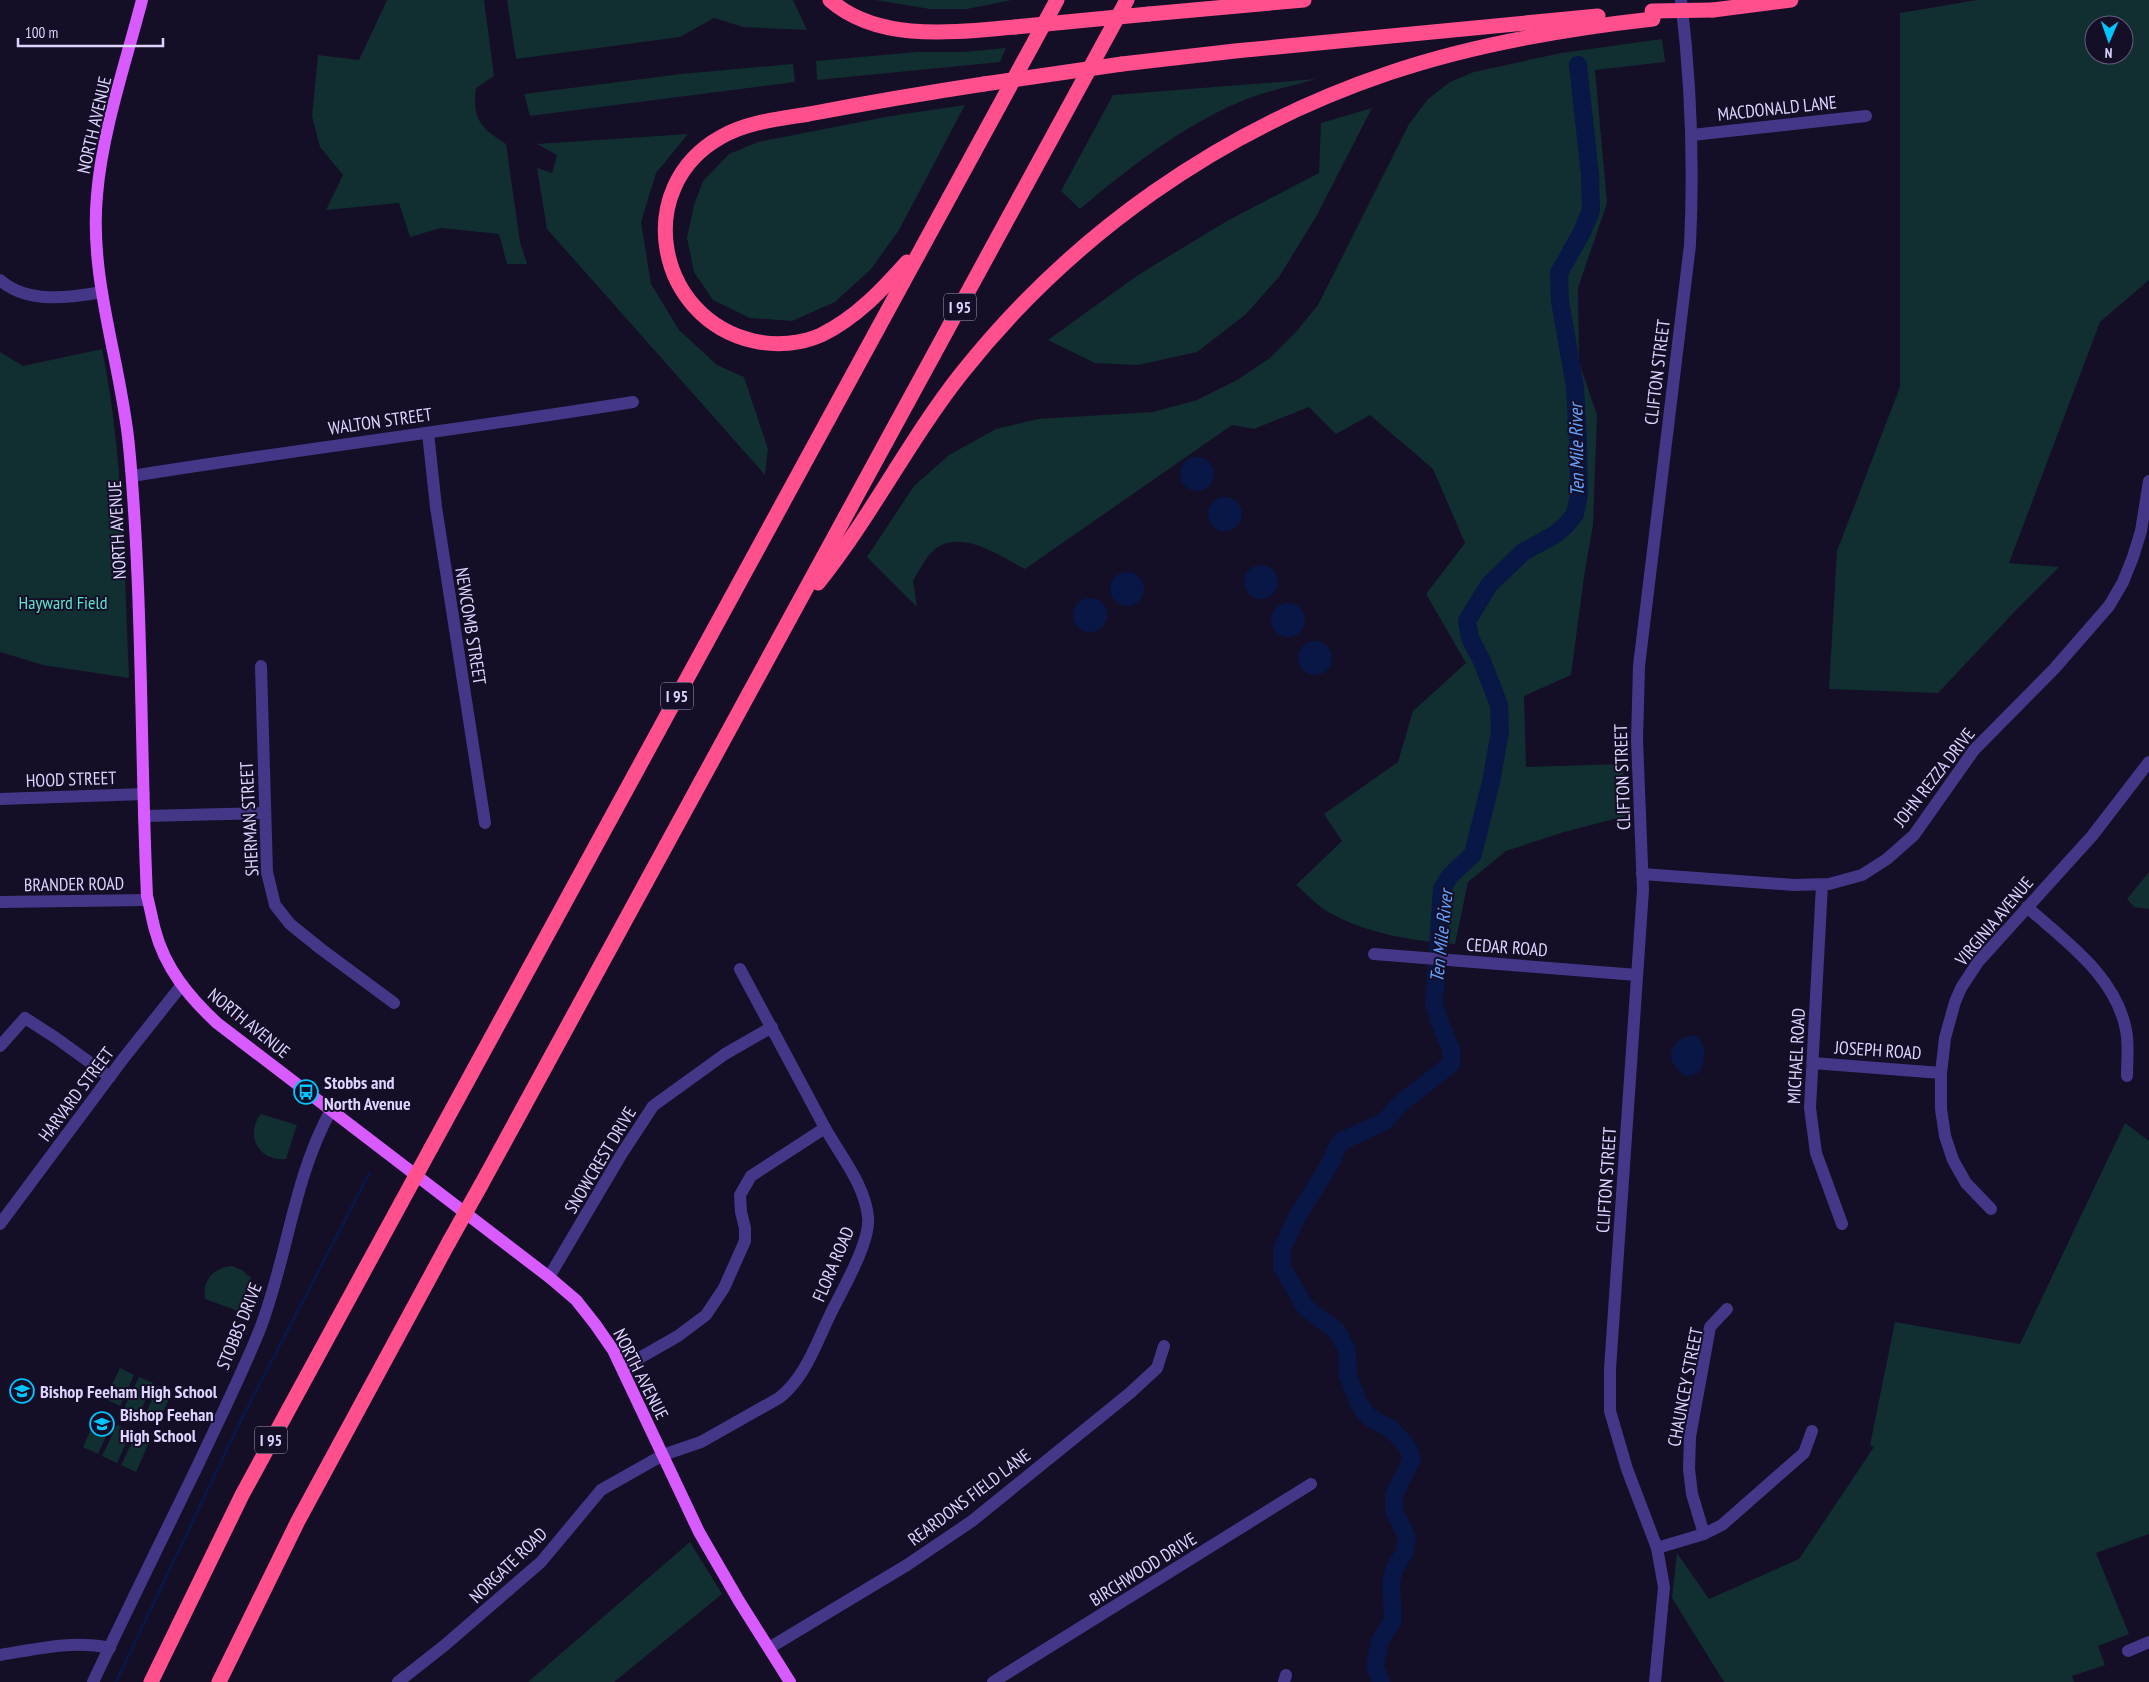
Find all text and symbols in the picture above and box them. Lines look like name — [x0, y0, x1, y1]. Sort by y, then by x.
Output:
scale bar — [18, 15, 162, 47]
north arrow — [2084, 15, 2134, 65]
text: 100 m — [25, 23, 58, 42]
text: N — [2104, 44, 2113, 62]
street label: NORTH AVENUE — [72, 74, 116, 176]
street label: MACDONALD LANE — [1716, 90, 1838, 126]
road number: I 95 — [944, 294, 976, 320]
street label: CLIFTON STREET — [1639, 318, 1675, 426]
water label: Ten Mile River — [1563, 401, 1589, 497]
street label: WALTON STREET — [327, 402, 433, 440]
street label: NORTH AVENUE — [103, 480, 131, 580]
street label: NEWCOMB STREET — [450, 566, 492, 686]
park label: Hayward Field — [19, 591, 107, 614]
road number: I 95 — [661, 682, 693, 709]
street label: JOHN REZZA DRIVE — [1888, 723, 1980, 832]
street label: CLIFTON STREET — [1609, 724, 1635, 830]
street label: SHERMAN STREET — [235, 761, 263, 877]
street label: HOOD STREET — [25, 766, 117, 792]
street label: BRANDER ROAD — [24, 872, 124, 896]
street label: VIRGINIA AVENUE — [1949, 872, 2038, 971]
water label: Ten Mile River — [1424, 886, 1458, 983]
street label: CEDAR ROAD — [1465, 933, 1549, 961]
street label: NORTH AVENUE — [203, 983, 295, 1063]
street label: MICHAEL ROAD — [1782, 1007, 1810, 1105]
street label: JOSEPH ROAD — [1833, 1035, 1922, 1065]
street label: HARVARD STREET — [33, 1042, 119, 1146]
place label: Stobbs and North Avenue — [324, 1071, 411, 1115]
bus stop icon: Stobbs and North Avenue — [293, 1079, 319, 1105]
street label: SNOWCREST DRIVE — [559, 1102, 641, 1218]
street label: CLIFTON STREET — [1591, 1126, 1621, 1234]
street label: FLORA ROAD — [807, 1223, 859, 1305]
street label: STOBBS DRIVE — [211, 1279, 267, 1373]
street label: NORTH AVENUE — [608, 1325, 674, 1423]
street label: CHAUNCEY STREET — [1662, 1325, 1708, 1449]
school or university icon: Bishop Feeham High School — [9, 1378, 35, 1404]
place label: Bishop Feeham High School — [40, 1380, 218, 1403]
place label: Bishop Feehan High School — [120, 1403, 214, 1447]
school or university icon: Bishop Feehan High School — [89, 1411, 115, 1437]
road number: I 95 — [255, 1426, 287, 1454]
street label: REARDONS FIELD LANE — [903, 1443, 1035, 1551]
street label: NORGATE ROAD — [464, 1522, 552, 1608]
street label: BIRCHWOOD DRIVE — [1085, 1527, 1201, 1611]

